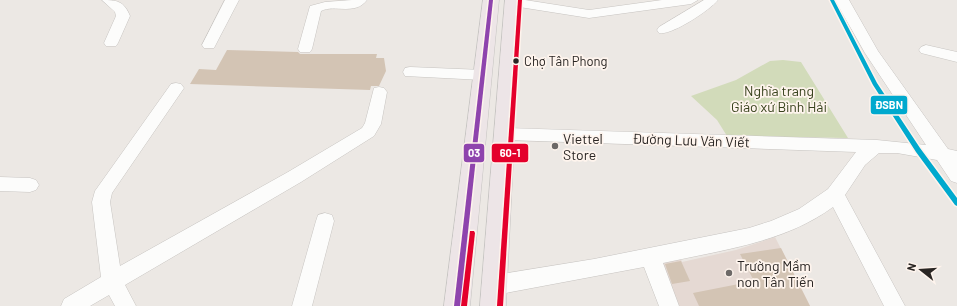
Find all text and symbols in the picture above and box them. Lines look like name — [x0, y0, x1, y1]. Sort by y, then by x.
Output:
place label: Chợ Tân Phong — [524, 53, 608, 69]
marker: Chợ Tân Phong — [511, 56, 521, 66]
park label: Nghĩa trang Giáo xứ Bình Hải — [731, 82, 827, 115]
line badge: ĐSBN — [870, 95, 908, 115]
text: ĐSBN — [875, 98, 903, 111]
street label: Đường Lưu Văn Viết — [632, 129, 750, 151]
place label: Viettel Store — [563, 130, 603, 163]
marker: Viettel Store — [550, 141, 560, 151]
line badge: 03 — [463, 143, 485, 163]
line badge: 60-1 — [491, 143, 529, 163]
text: 03 — [468, 146, 480, 159]
text: 60-1 — [500, 146, 520, 159]
north arrow — [901, 250, 941, 290]
place label: Trường Mầm non Tân Tiến — [737, 257, 814, 290]
text: N — [904, 262, 918, 272]
marker: Trường Mầm non Tân Tiến — [724, 268, 734, 278]

